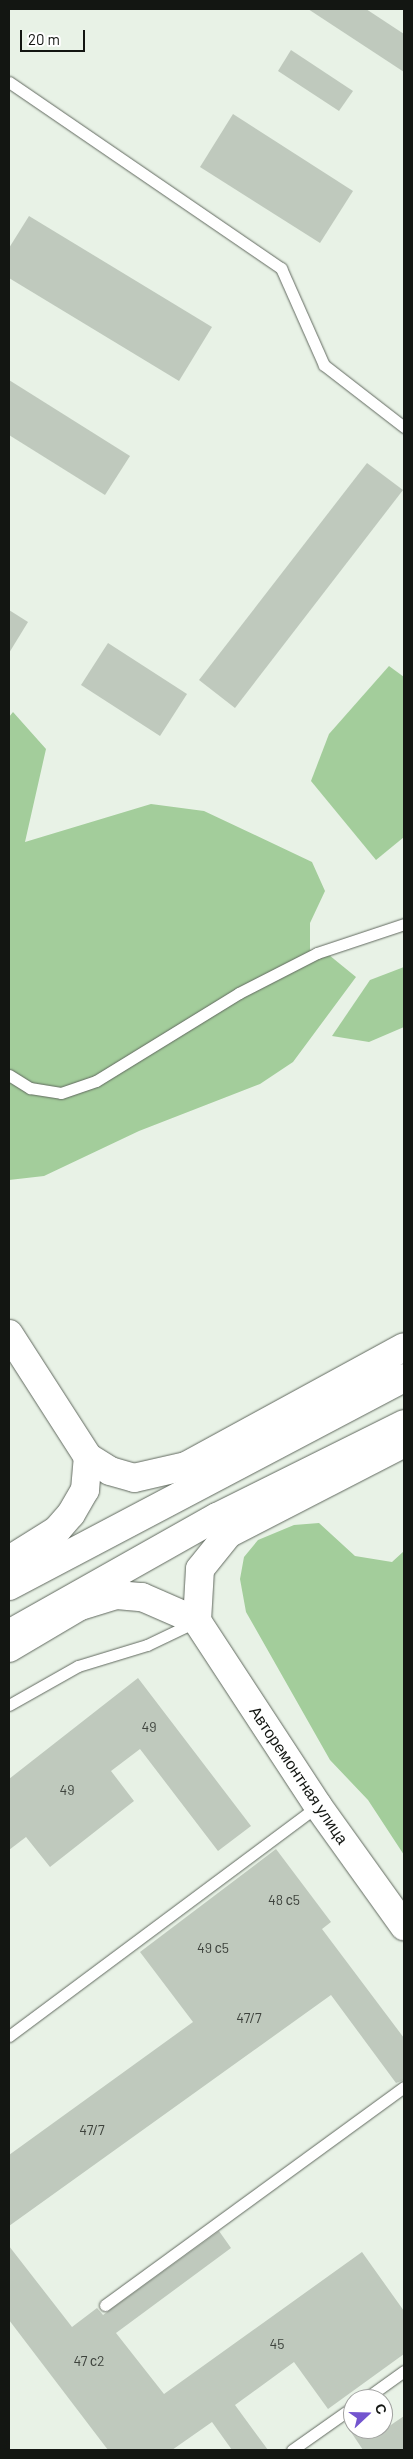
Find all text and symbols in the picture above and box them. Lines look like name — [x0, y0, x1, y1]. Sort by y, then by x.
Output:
scale bar — [22, 20, 88, 52]
text: 20 m — [28, 30, 60, 48]
street label: Авторемонтная улица — [246, 1702, 352, 1848]
house number: 49 — [141, 1719, 157, 1735]
house number: 49 — [59, 1782, 75, 1798]
house number: 48 с5 — [268, 1892, 300, 1908]
house number: 49 с5 — [197, 1940, 229, 1956]
house number: 47/7 — [236, 2010, 262, 2026]
house number: 47/7 — [79, 2122, 105, 2138]
house number: 45 — [270, 2336, 284, 2352]
house number: 47 с2 — [73, 2353, 105, 2369]
north arrow — [343, 2389, 393, 2439]
text: С — [372, 2401, 391, 2417]

